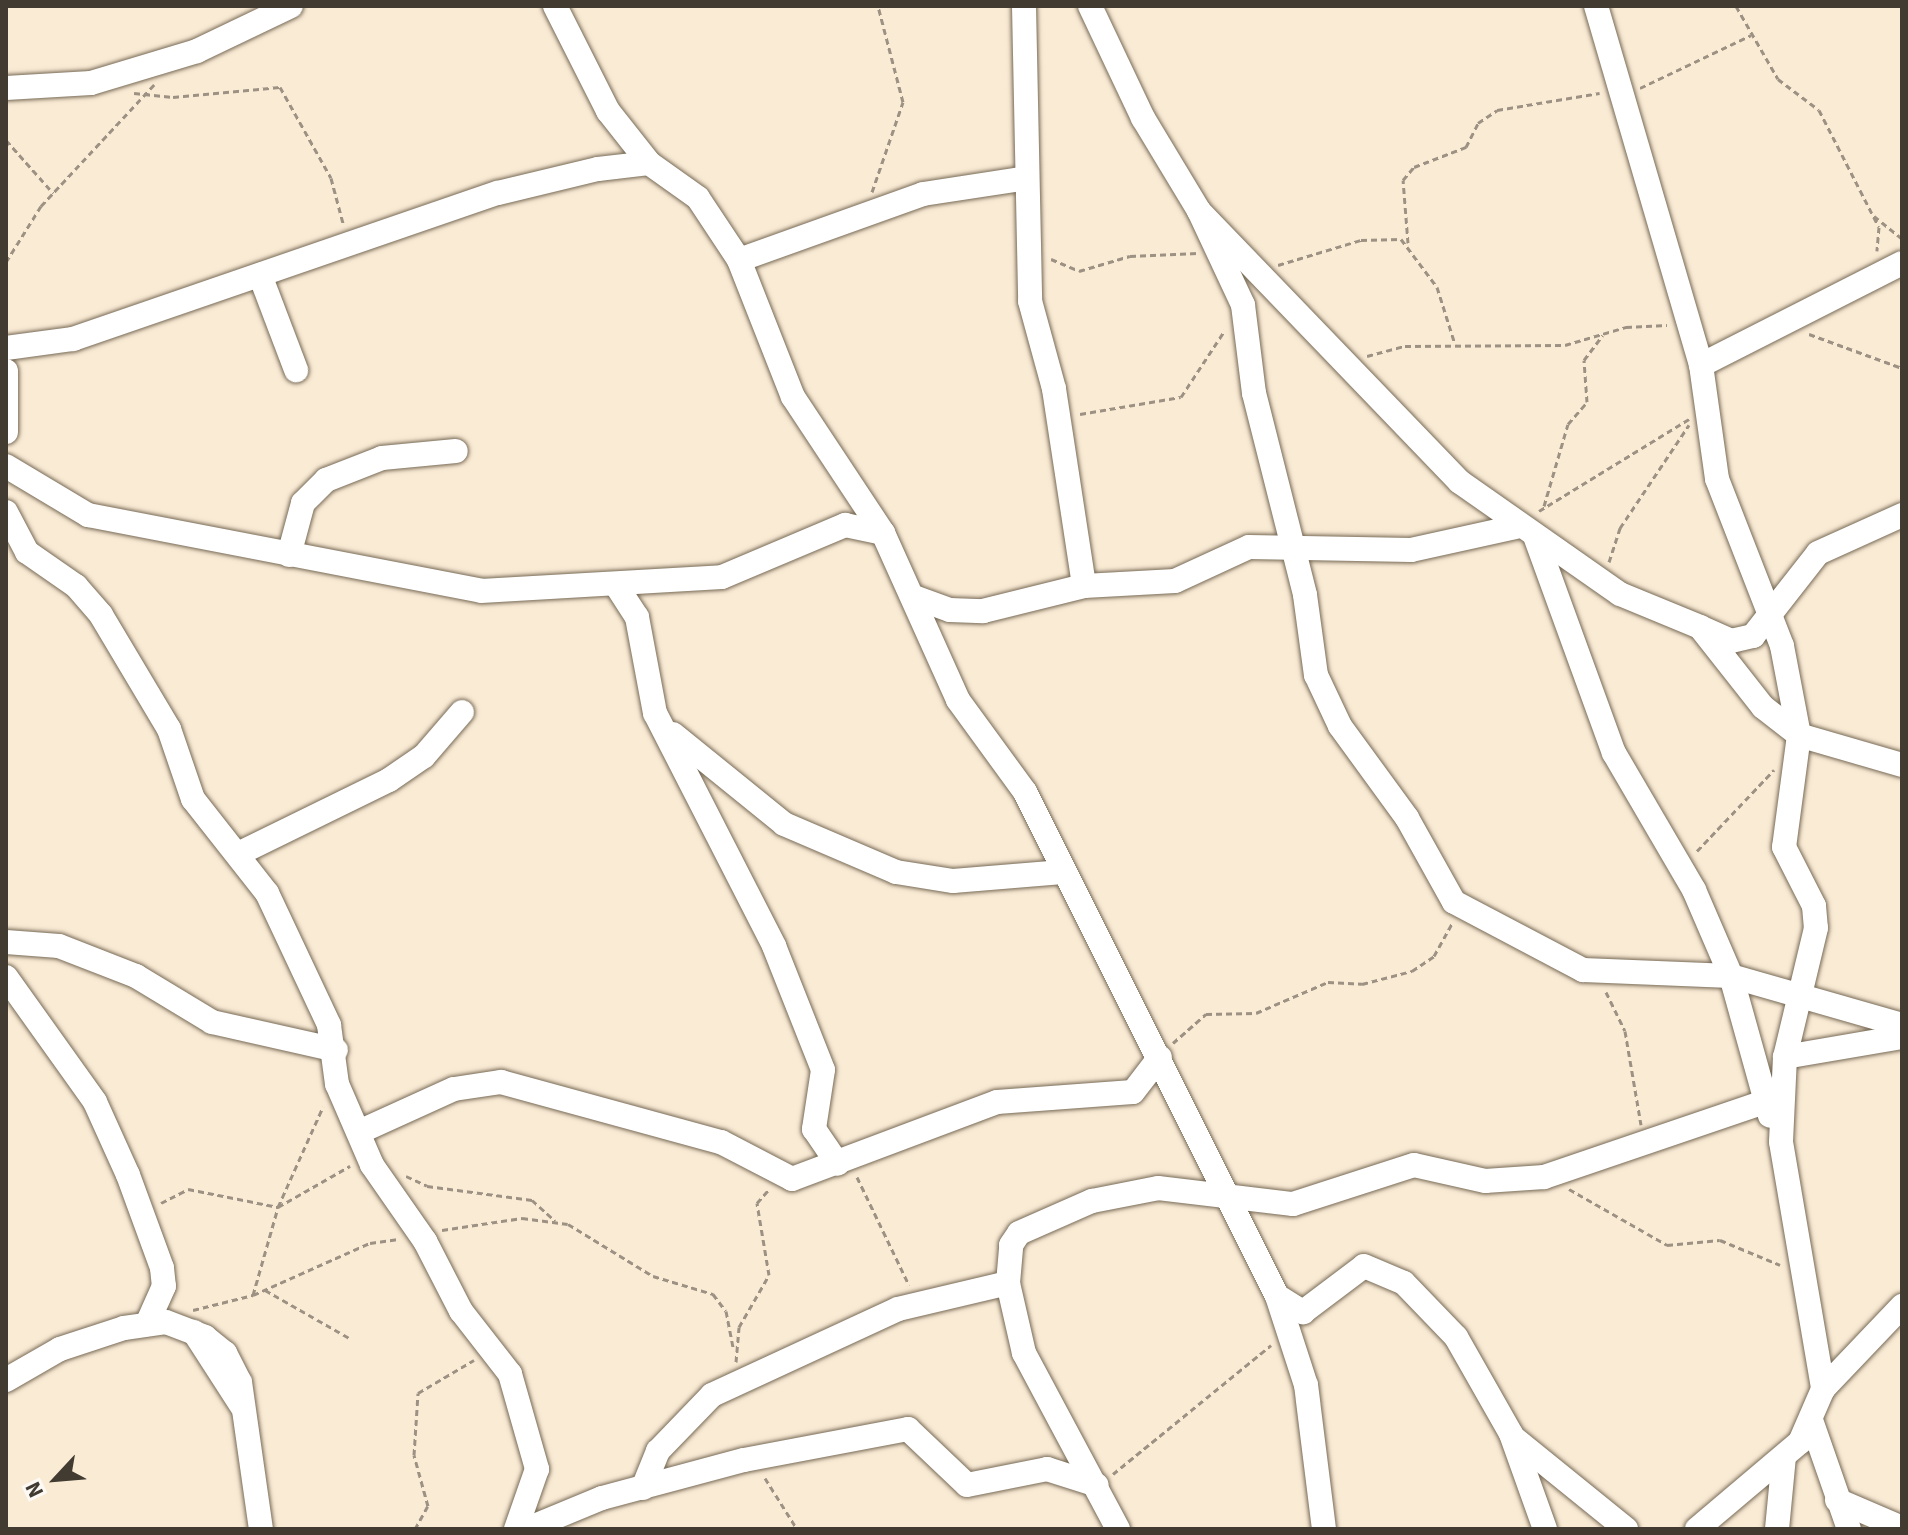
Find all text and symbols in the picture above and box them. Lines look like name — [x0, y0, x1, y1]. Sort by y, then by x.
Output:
north arrow — [16, 1439, 96, 1519]
text: N — [17, 1476, 52, 1503]

